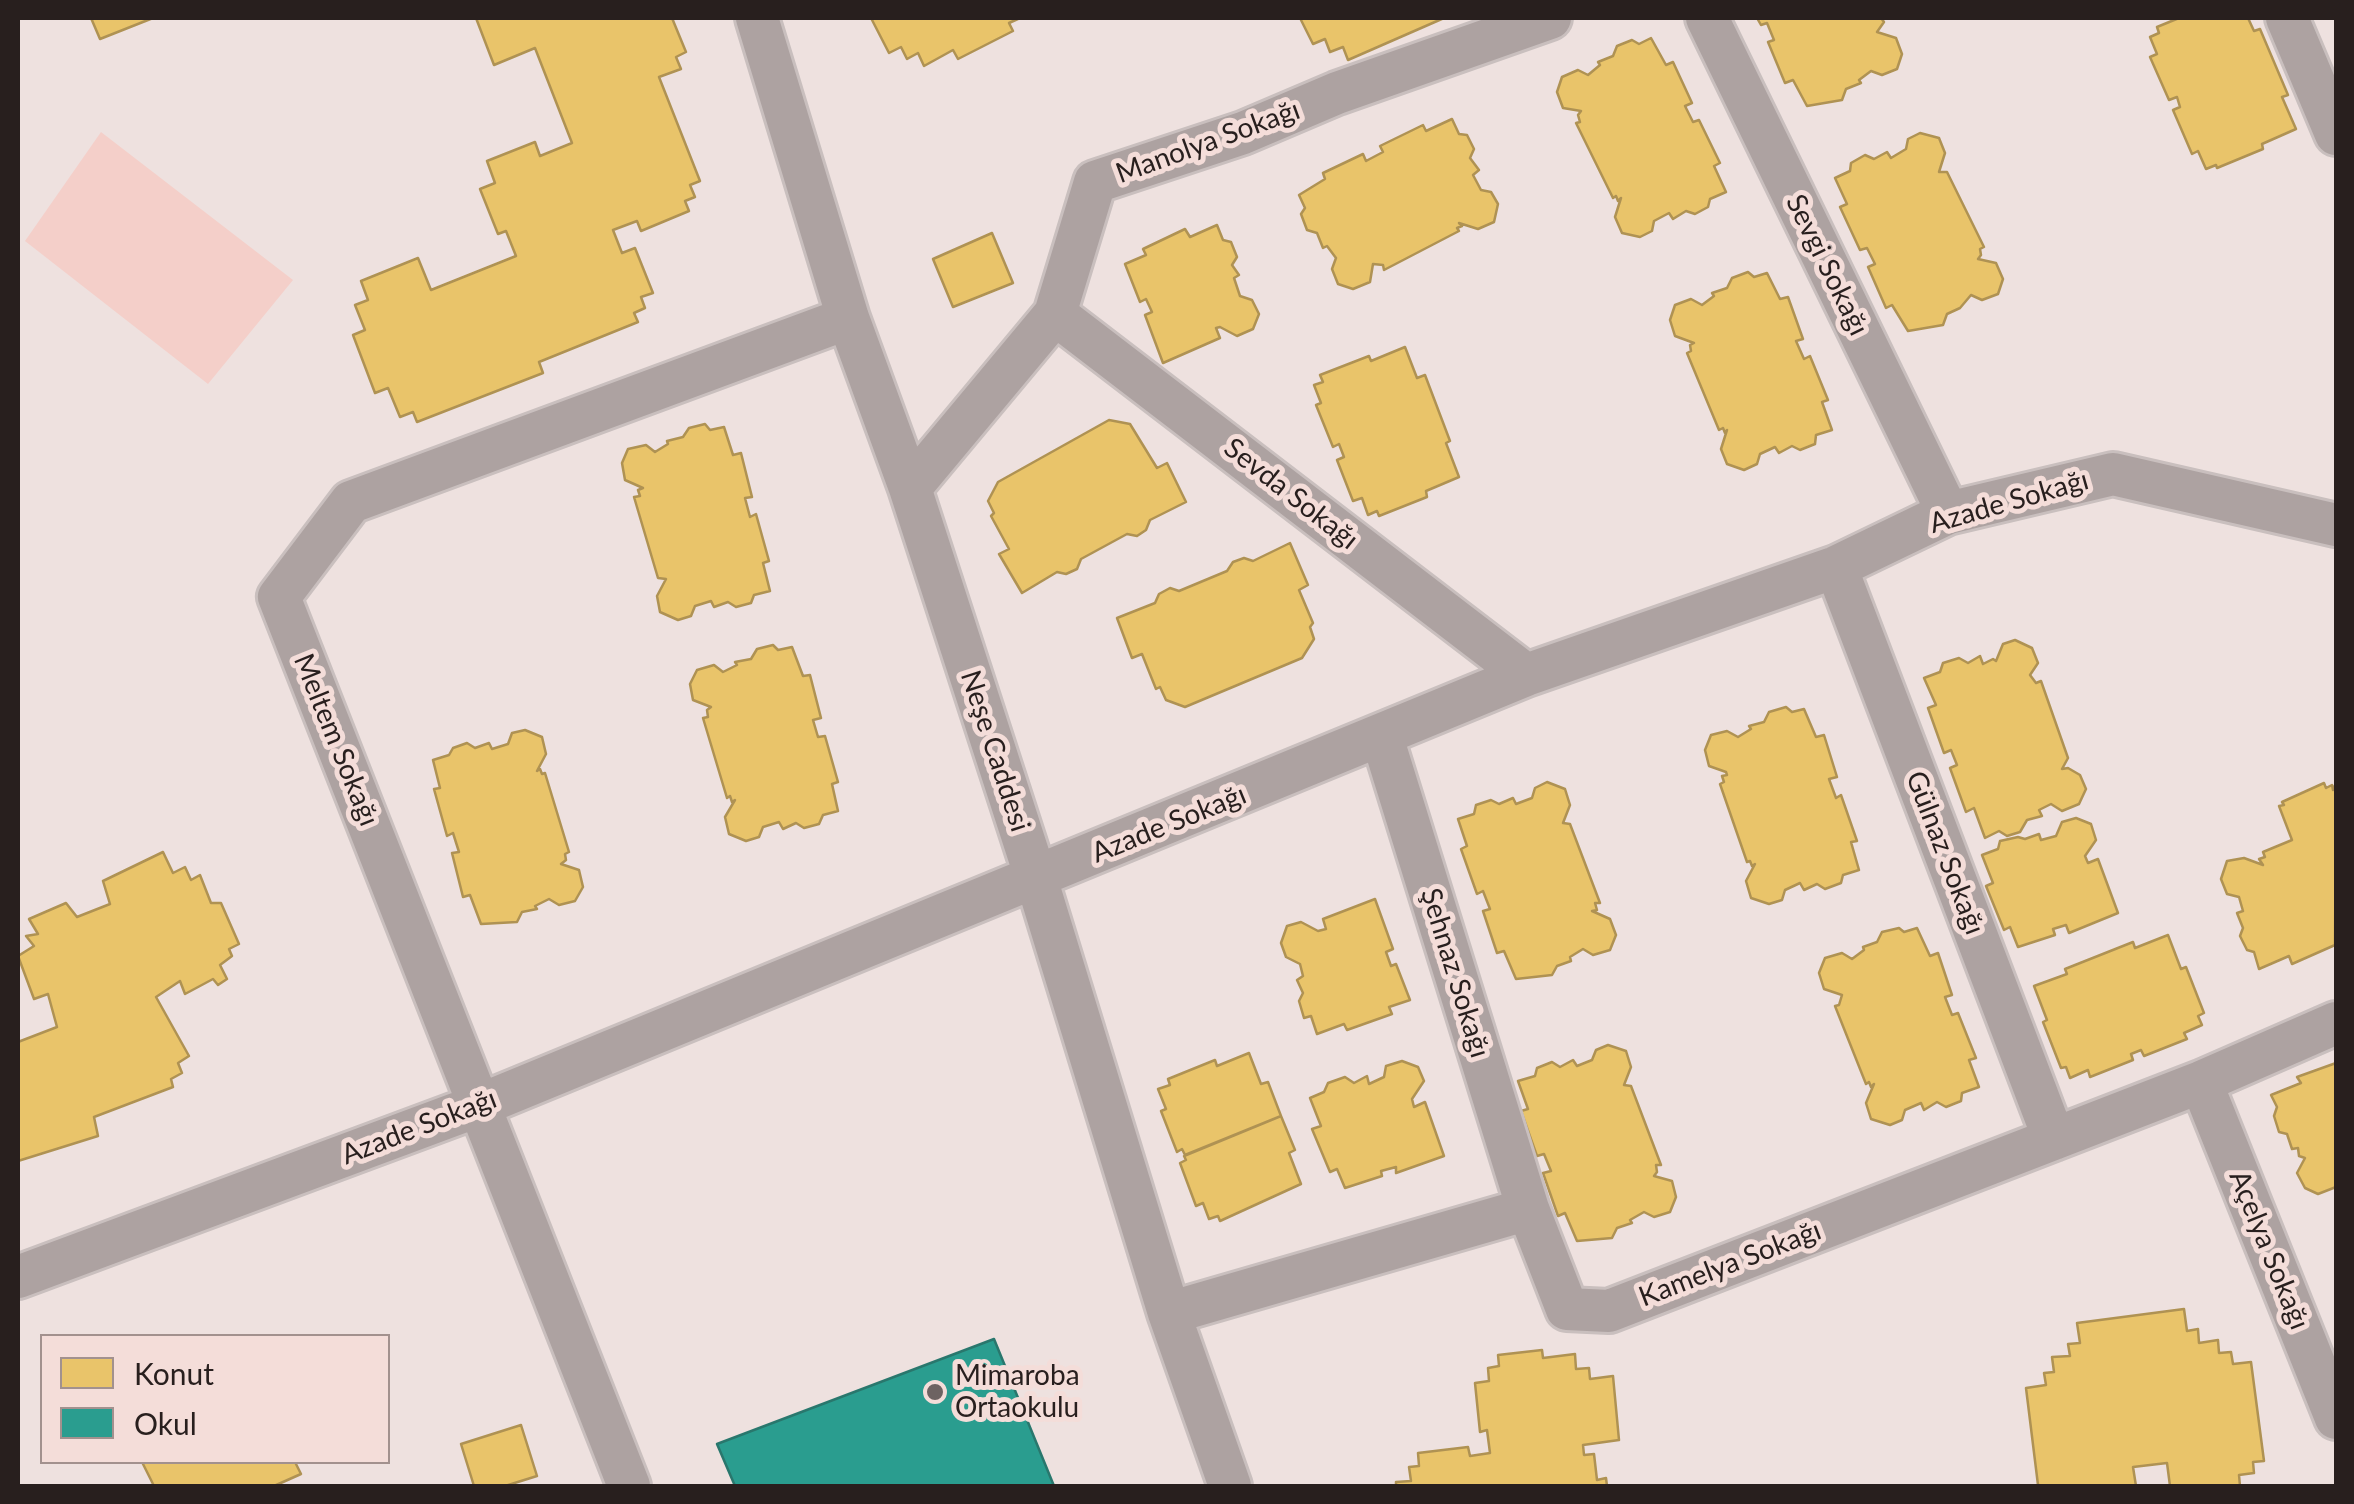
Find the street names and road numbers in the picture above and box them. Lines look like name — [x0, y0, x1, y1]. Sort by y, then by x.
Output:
street label: Manolya Sokağı — [1111, 93, 1305, 191]
street label: Sevgi Sokağı — [1778, 189, 1876, 341]
street label: Sevda Sokağı — [1217, 431, 1365, 557]
street label: Azade Sokağı — [1926, 463, 2092, 541]
street label: Meltem Sokağı — [286, 649, 386, 831]
street label: Neşe Caddesi — [953, 666, 1037, 836]
street label: Gülnaz Sokağı — [1898, 767, 1992, 939]
street label: Azade Sokağı — [1087, 778, 1251, 870]
street label: Şehnaz Sokağı — [1413, 884, 1497, 1062]
street label: Azade Sokağı — [337, 1082, 501, 1172]
street label: Açelya Sokağı — [2222, 1165, 2316, 1335]
street label: Kamelya Sokağı — [1634, 1214, 1826, 1314]

